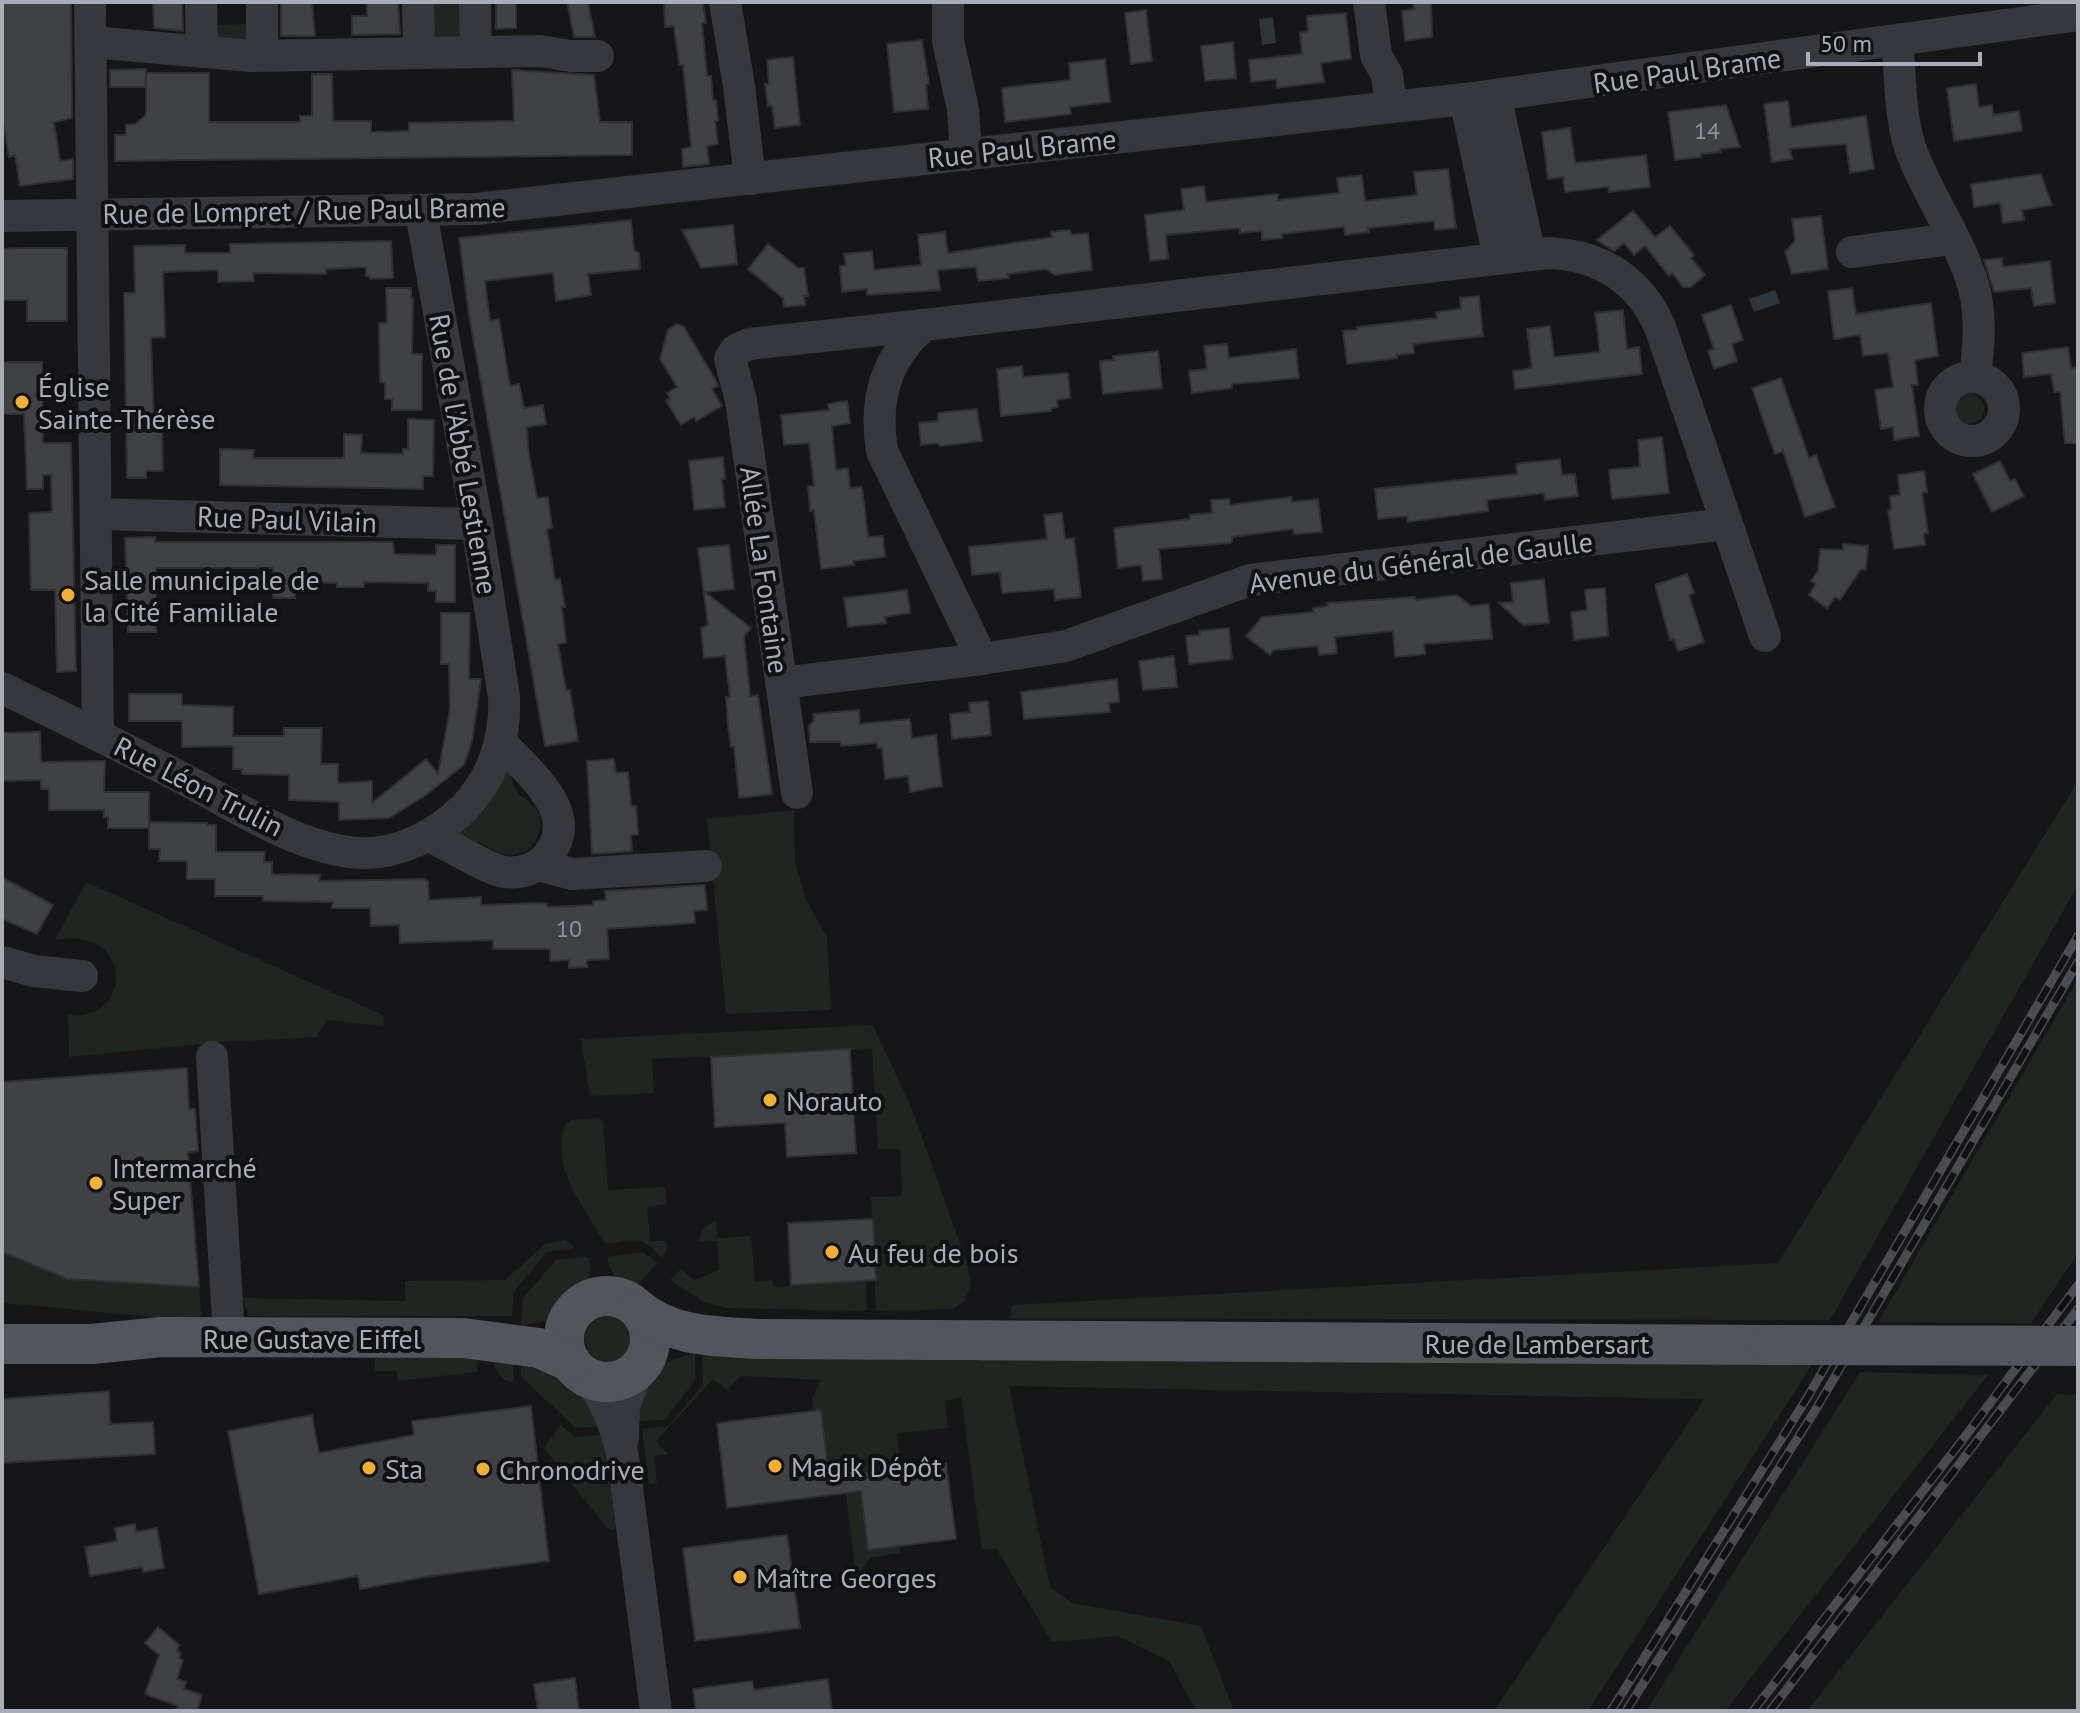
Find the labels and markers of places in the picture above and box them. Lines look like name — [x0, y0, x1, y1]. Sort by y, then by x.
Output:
place label: Église Sainte-Thérèse — [38, 368, 216, 437]
marker: Église Sainte-Thérèse — [13, 393, 31, 411]
place label: Salle municipale de la Cité Familiale — [84, 561, 320, 630]
marker: Salle municipale de la Cité Familiale — [59, 586, 77, 604]
place label: Norauto — [786, 1082, 883, 1119]
marker: Norauto — [761, 1091, 779, 1109]
place label: Intermarché Super — [112, 1149, 257, 1218]
marker: Intermarché Super — [87, 1174, 105, 1192]
place label: Au feu de bois — [848, 1234, 1019, 1271]
marker: Au feu de bois — [823, 1243, 841, 1261]
place label: Magik Dépôt — [791, 1448, 942, 1485]
place label: Sta — [385, 1450, 423, 1487]
place label: Chronodrive — [499, 1451, 645, 1488]
marker: Magik Dépôt — [766, 1457, 784, 1475]
marker: Sta — [360, 1459, 378, 1477]
marker: Chronodrive — [474, 1460, 492, 1478]
place label: Maître Georges — [756, 1559, 937, 1596]
marker: Maître Georges — [731, 1568, 749, 1586]

